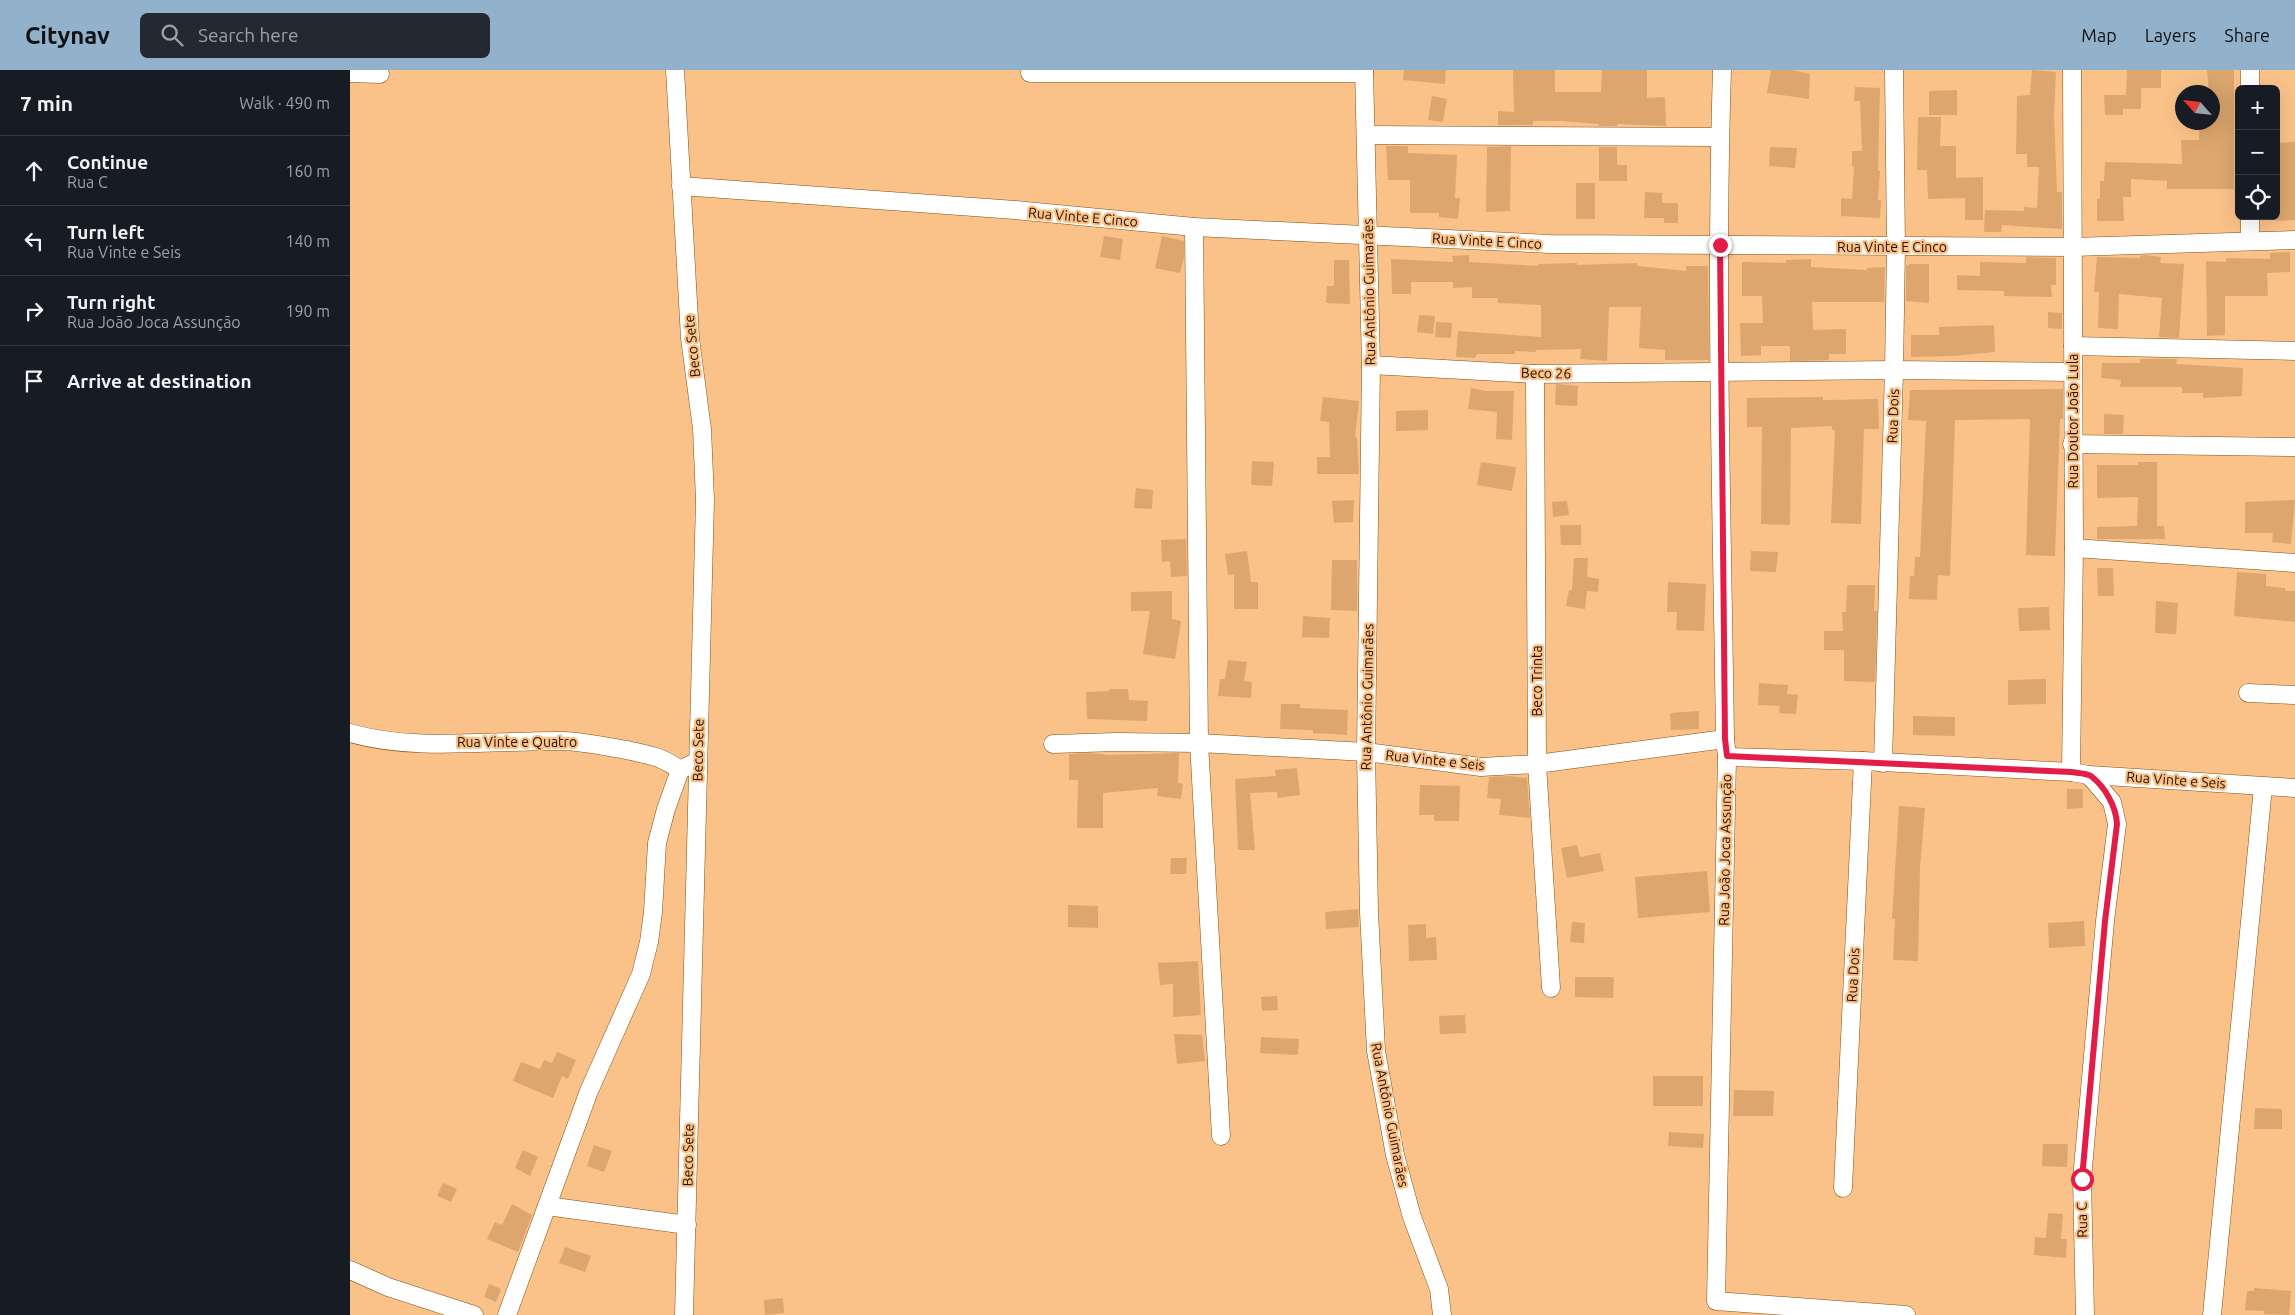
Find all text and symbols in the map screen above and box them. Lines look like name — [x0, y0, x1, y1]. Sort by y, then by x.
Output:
search box — [140, 13, 490, 58]
icon: search — [158, 21, 186, 49]
text: Citynav — [25, 22, 110, 49]
text: Search here — [198, 24, 298, 46]
text: Map — [2081, 25, 2117, 45]
text: Layers — [2145, 25, 2196, 45]
text: Share — [2224, 25, 2270, 45]
north arrow — [2175, 85, 2220, 130]
map controls — [2235, 85, 2280, 220]
button: + — [2235, 85, 2280, 130]
text: 7 min — [20, 91, 73, 115]
text: Walk · 490 m — [239, 94, 330, 112]
button: − — [2235, 130, 2280, 175]
text: Continue — [67, 151, 148, 173]
icon: ahead — [20, 157, 48, 185]
text: 160 m — [285, 162, 330, 180]
text: Rua C — [67, 173, 108, 191]
button: locate — [2235, 175, 2280, 220]
street label: Rua Vinte E Cinco — [1028, 204, 1138, 230]
street label: Rua Antônio Guimarães — [1360, 218, 1378, 366]
text: Turn left — [67, 221, 145, 243]
icon: left — [20, 227, 48, 255]
street label: Rua Vinte E Cinco — [1432, 230, 1542, 252]
text: 140 m — [285, 232, 330, 250]
route end — [1709, 234, 1732, 257]
street label: Rua Vinte E Cinco — [1837, 239, 1947, 255]
text: Rua Vinte e Seis — [67, 243, 181, 261]
text: Turn right — [67, 291, 155, 313]
icon: right — [20, 297, 48, 325]
text: 190 m — [285, 302, 330, 320]
text: Rua João Joca Assunção — [67, 313, 241, 331]
street label: Beco Sete — [681, 314, 703, 378]
street label: Rua Doutor João Lula — [2065, 353, 2081, 489]
street label: Beco 26 — [1521, 365, 1571, 381]
icon: arrive — [20, 367, 48, 395]
text: Arrive at destination — [67, 370, 252, 392]
street label: Rua Dois — [1884, 388, 1902, 444]
street label: Rua Antônio Guimarães — [1358, 623, 1376, 771]
street label: Beco Trinta — [1529, 645, 1545, 717]
street label: Beco Sete — [689, 718, 707, 782]
street label: Rua Vinte e Quatro — [457, 734, 577, 750]
street label: Rua Vinte e Seis — [1385, 747, 1485, 773]
street label: Rua Vinte e Seis — [2126, 769, 2226, 791]
street label: Rua João Joca Assunção — [1716, 774, 1734, 926]
street label: Rua Dois — [1844, 947, 1862, 1003]
street label: Rua Antônio Guimarães — [1368, 1041, 1412, 1189]
street label: Beco Sete — [679, 1123, 697, 1187]
route start — [2071, 1168, 2094, 1191]
street label: Rua C — [2074, 1202, 2090, 1238]

